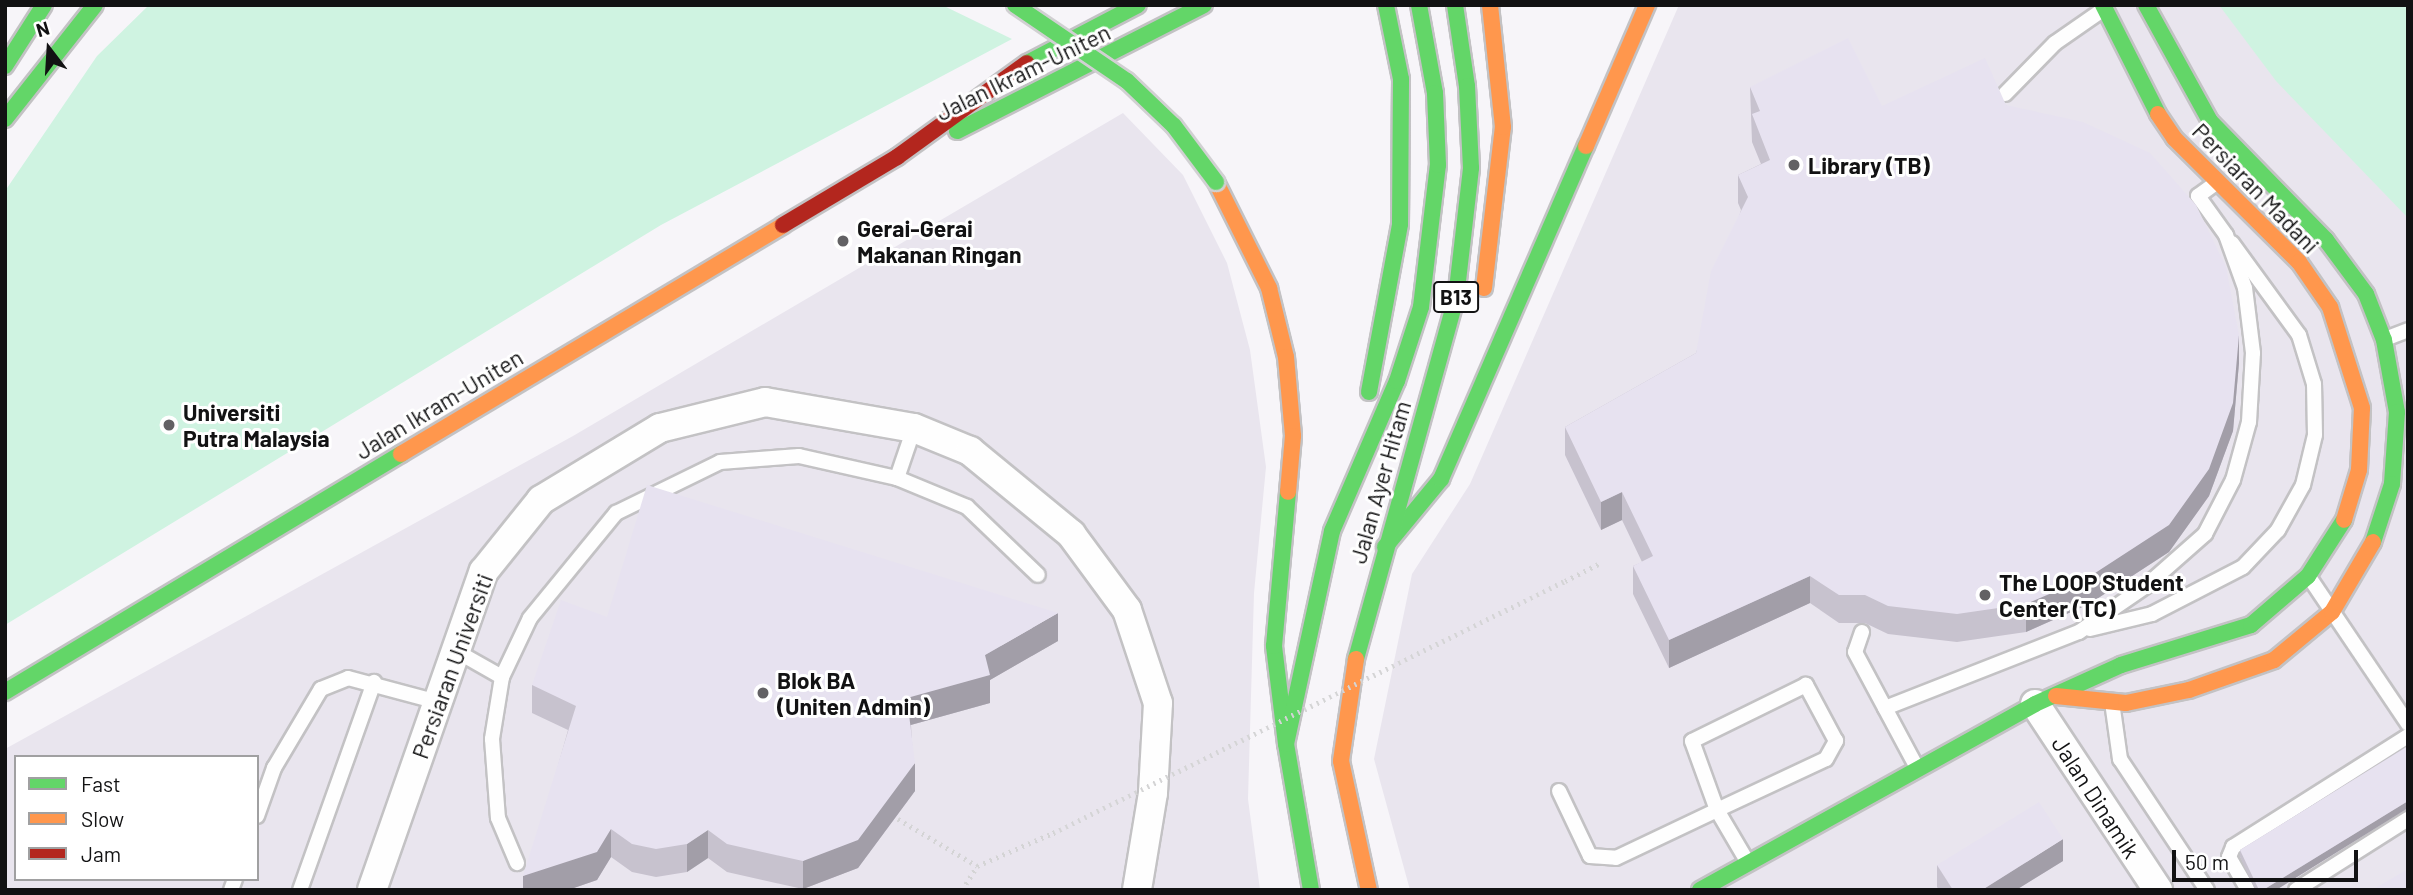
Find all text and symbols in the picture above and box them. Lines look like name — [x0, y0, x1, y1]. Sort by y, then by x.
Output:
north arrow — [14, 14, 84, 84]
text: N — [33, 16, 52, 41]
street label: Jalan Ikram-Uniten — [931, 18, 1115, 126]
street label: Persiaran Madani — [2187, 117, 2325, 259]
place label: Library (TB) — [1808, 151, 1930, 179]
marker: Library (TB) — [1786, 157, 1802, 173]
place label: Gerai-Gerai Makanan Ringan — [857, 214, 1021, 268]
marker: Gerai-Gerai Makanan Ringan — [835, 233, 851, 249]
road number: B13 — [1432, 280, 1480, 314]
street label: Jalan Ikram-Uniten — [350, 343, 528, 465]
place label: Universiti Putra Malaysia — [183, 398, 330, 452]
street label: Jalan Ayer Hitam — [1344, 398, 1416, 566]
marker: Universiti Putra Malaysia — [161, 417, 177, 433]
place label: The LOOP Student Center (TC) — [1999, 568, 2184, 622]
street label: Persiaran Universiti — [406, 570, 498, 762]
marker: The LOOP Student Center (TC) — [1977, 587, 1993, 603]
place label: Blok BA (Uniten Admin) — [777, 666, 930, 720]
marker: Blok BA (Uniten Admin) — [755, 685, 771, 701]
street label: Jalan Dinamik — [2046, 731, 2146, 863]
legend — [14, 755, 259, 881]
text: Fast — [81, 771, 121, 796]
text: Slow — [81, 806, 124, 831]
scale bar — [2175, 836, 2360, 880]
text: Jam — [81, 841, 121, 866]
text: 50 m — [2185, 849, 2229, 874]

